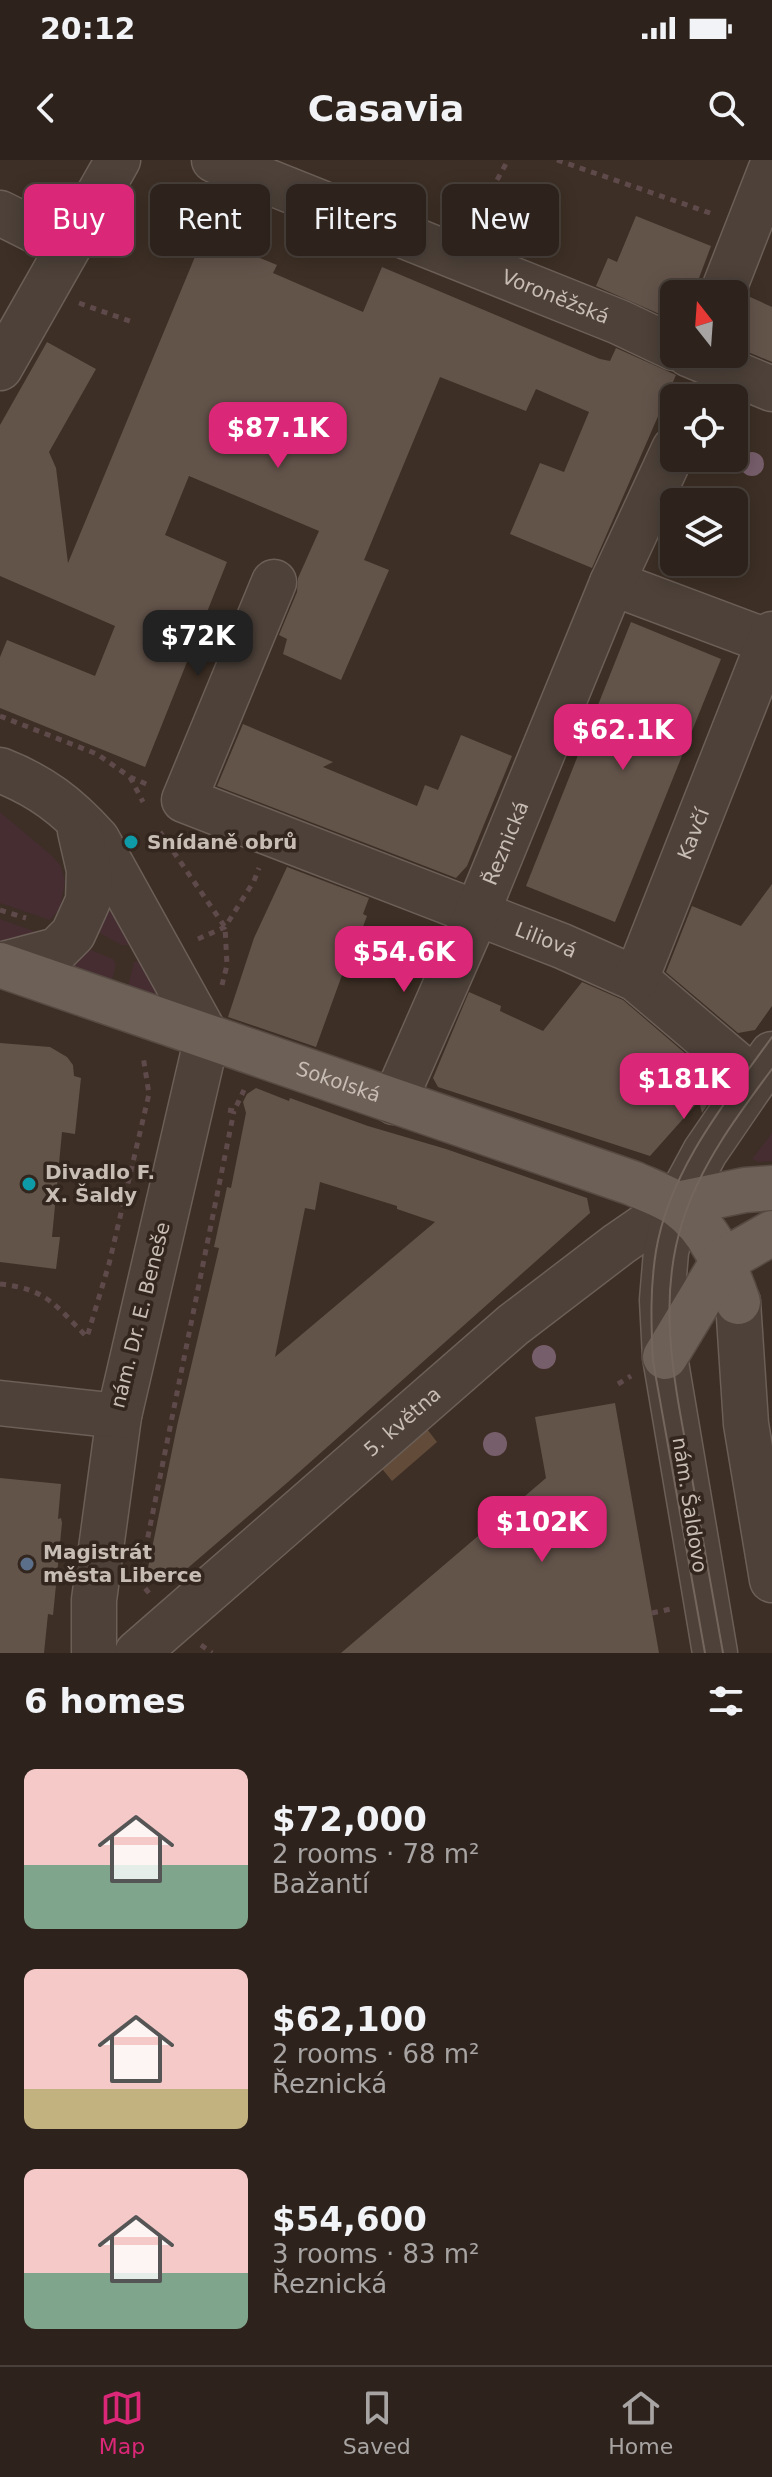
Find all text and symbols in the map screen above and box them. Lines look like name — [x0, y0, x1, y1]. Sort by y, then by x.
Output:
text: 20:12 — [40, 11, 136, 46]
icon: back — [24, 86, 68, 130]
icon: search — [704, 86, 748, 130]
text: Casavia — [308, 88, 464, 129]
chip: Buy — [24, 184, 134, 256]
chip: Rent — [150, 184, 270, 256]
chip: Filters — [286, 184, 426, 256]
chip: New — [442, 184, 559, 256]
street label: Voroněžská — [498, 264, 613, 329]
north arrow — [660, 280, 748, 368]
map controls — [660, 280, 748, 576]
button: locate — [660, 384, 748, 472]
pin: $87.1K — [213, 402, 343, 470]
text: $87.1K — [227, 413, 329, 443]
button: layers — [660, 488, 748, 576]
pin: $72K — [151, 610, 245, 678]
text: $72K — [161, 621, 235, 651]
pin: $62.1K — [558, 704, 688, 772]
text: $62.1K — [572, 715, 674, 745]
street label: Řeznická — [478, 798, 533, 889]
street label: Kavčí — [672, 803, 715, 863]
place label: Snídaně obrů — [147, 830, 297, 854]
marker: Snídaně obrů — [122, 833, 140, 851]
street label: Liliová — [512, 917, 581, 963]
pin: $54.6K — [339, 926, 469, 994]
text: $54.6K — [353, 937, 455, 967]
pin: $181K — [628, 1053, 740, 1121]
street label: Sokolská — [293, 1056, 384, 1107]
text: $181K — [638, 1064, 730, 1094]
place label: Divadlo F. X. Šaldy — [45, 1160, 155, 1207]
marker: Divadlo F. X. Šaldy — [20, 1175, 38, 1193]
street label: nám. Dr. E. Beneše — [105, 1220, 175, 1410]
street label: 5. května — [359, 1382, 446, 1462]
street label: nám. Šaldovo — [667, 1436, 713, 1574]
pin: $102K — [486, 1496, 598, 1564]
text: $102K — [496, 1507, 588, 1537]
place label: Magistrát města Liberce — [43, 1540, 202, 1587]
marker: Magistrát města Liberce — [18, 1555, 36, 1573]
icon: filters — [704, 1679, 748, 1723]
text: 6 homes — [24, 1681, 186, 1721]
text: $72,000 — [272, 1799, 427, 1839]
icon: home — [88, 1801, 184, 1897]
text: 2 rooms · 78 m² — [272, 1839, 480, 1869]
text: Bažantí — [272, 1869, 369, 1899]
text: $62,100 — [272, 1999, 427, 2039]
icon: home — [88, 2001, 184, 2097]
text: 2 rooms · 68 m² — [272, 2039, 480, 2069]
text: Řeznická — [272, 2069, 387, 2099]
text: $54,600 — [272, 2199, 427, 2239]
icon: home — [88, 2201, 184, 2297]
text: 3 rooms · 83 m² — [272, 2239, 480, 2269]
text: Řeznická — [272, 2269, 387, 2299]
tab: Map — [99, 2386, 145, 2459]
tab: Saved — [343, 2386, 411, 2459]
tab: Home — [608, 2386, 673, 2459]

